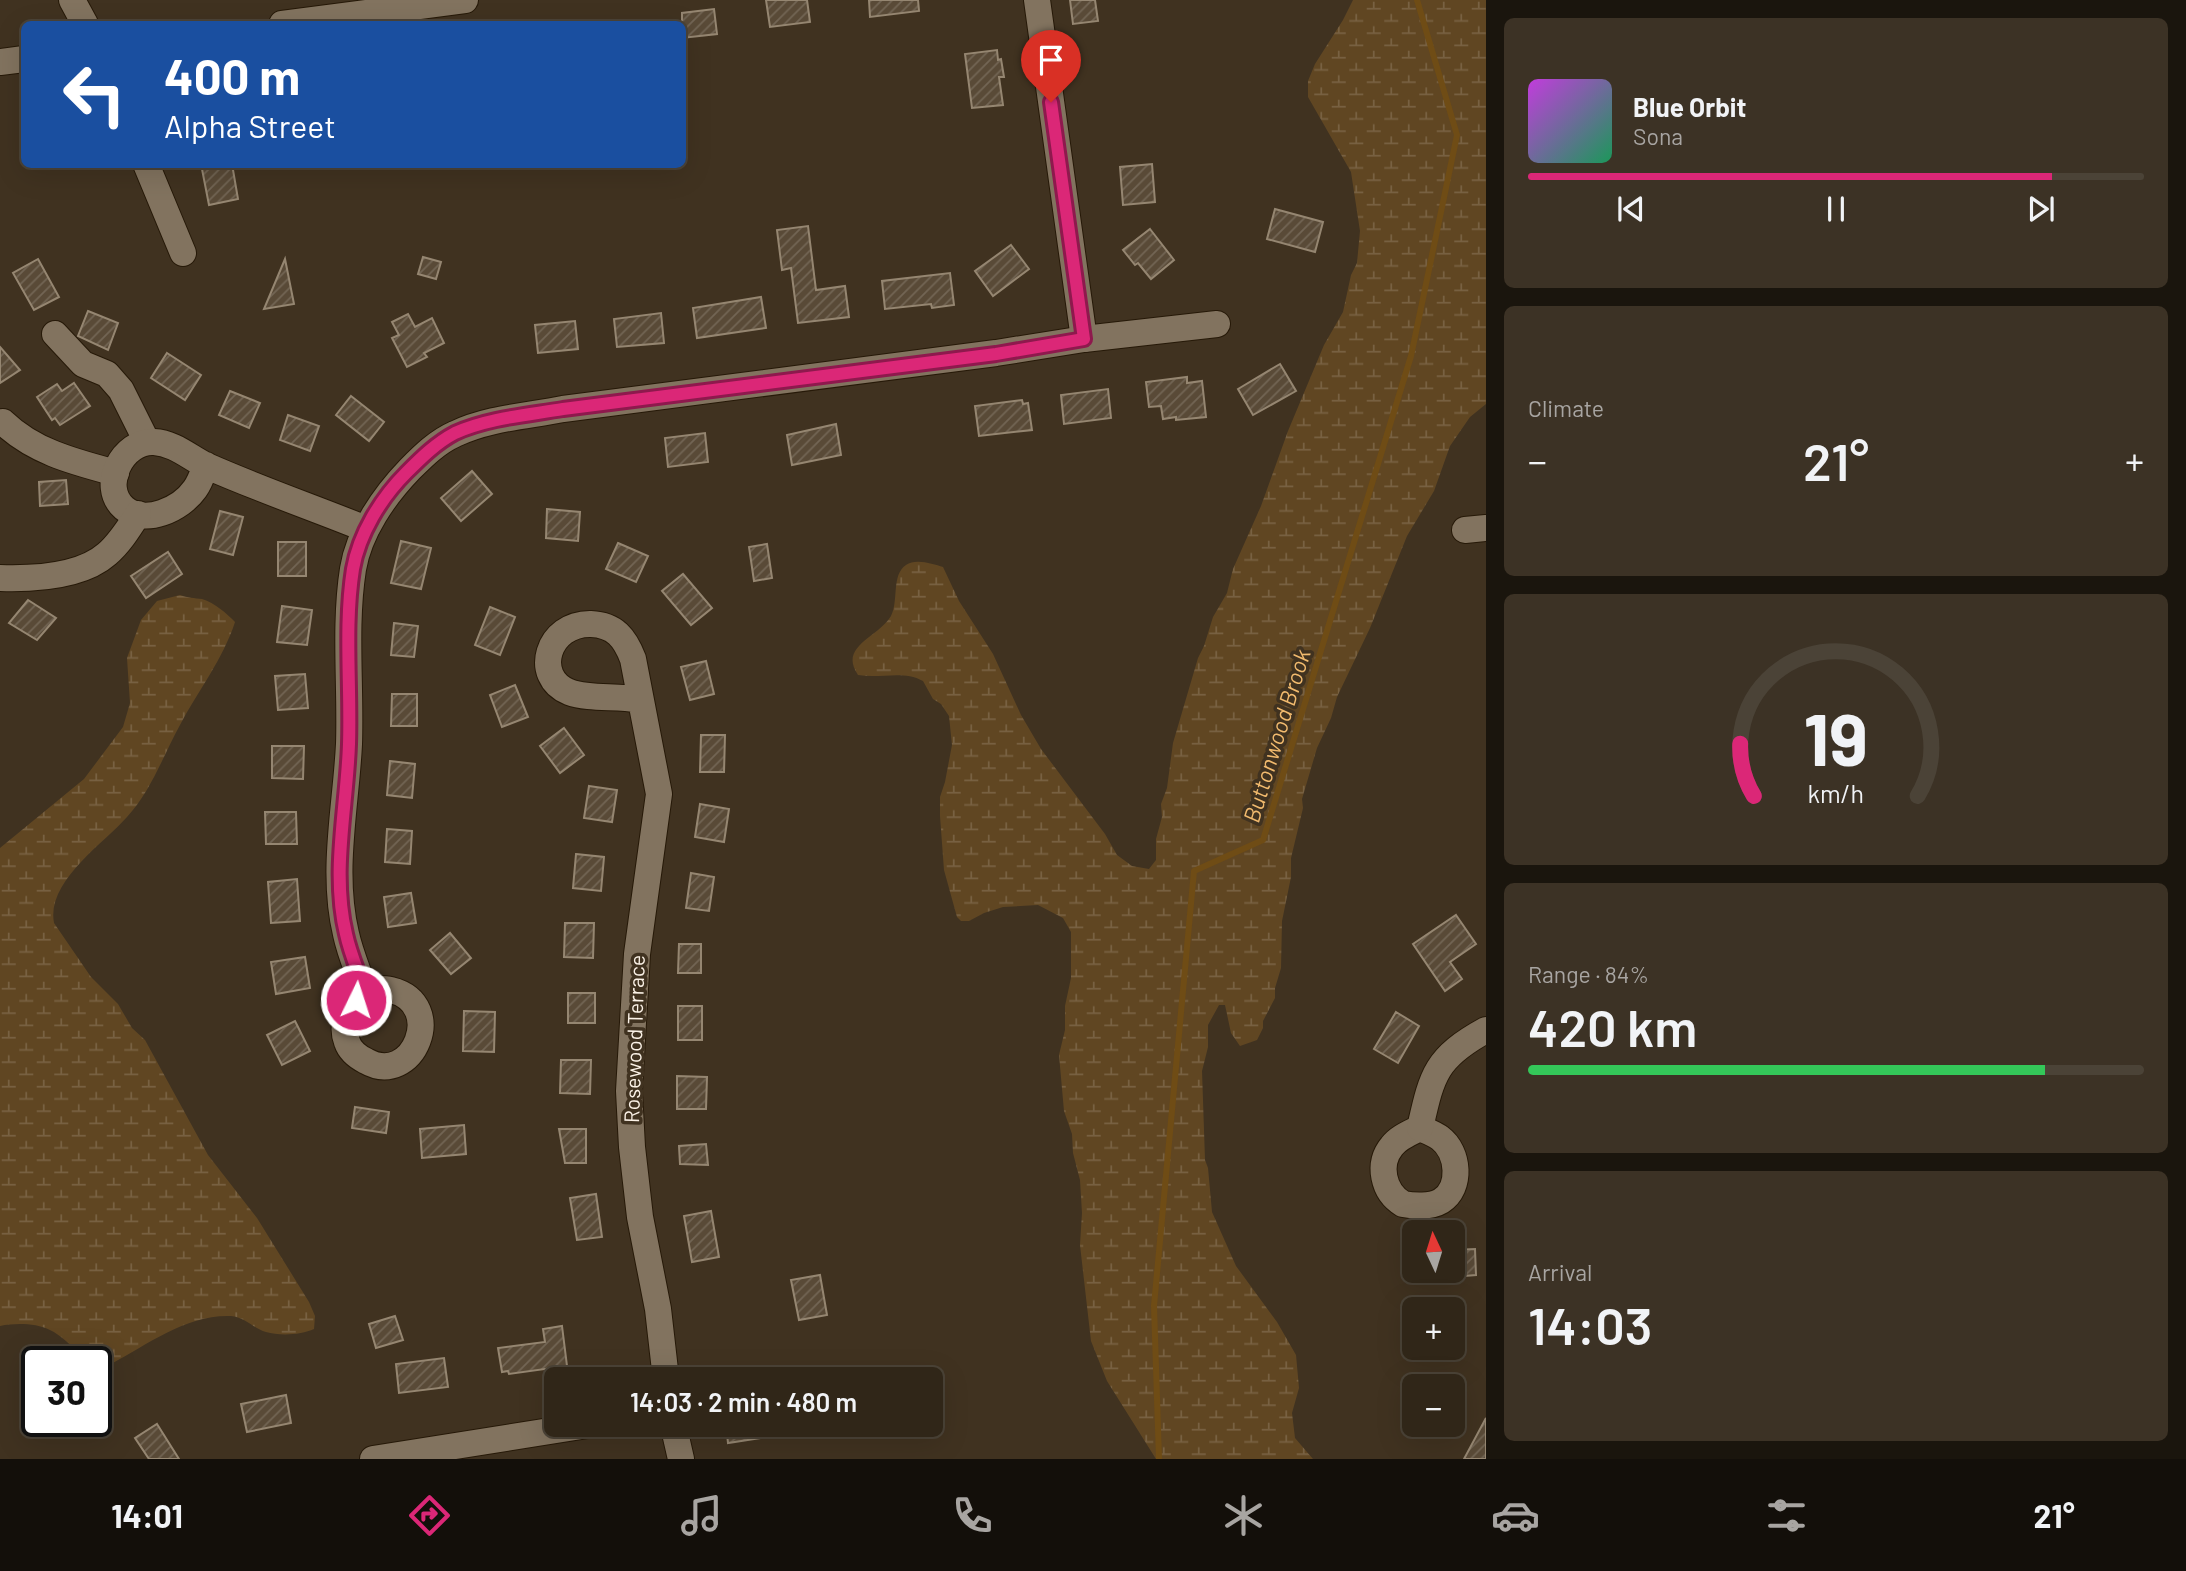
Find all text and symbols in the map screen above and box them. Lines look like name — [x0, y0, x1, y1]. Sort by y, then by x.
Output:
pin — [1021, 30, 1081, 102]
icon: arrive — [1032, 41, 1070, 79]
text: 400 m — [164, 46, 300, 105]
icon: left — [49, 49, 140, 140]
text: Blue Orbit — [1633, 91, 1746, 122]
text: Alpha Street — [164, 106, 336, 144]
text: Sona — [1633, 122, 1683, 150]
icon: previous — [1612, 190, 1650, 228]
icon: pause — [1817, 190, 1855, 228]
icon: next — [2022, 190, 2060, 228]
text: Climate — [1528, 394, 1604, 422]
text: 21° — [1803, 429, 1869, 491]
text: − — [1528, 437, 1547, 483]
text: + — [2125, 437, 2144, 483]
water label: Buttonwood Brook — [1236, 646, 1316, 826]
text: 19 — [1804, 693, 1868, 781]
text: km/h — [1808, 777, 1864, 807]
street label: Rosewood Terrace — [618, 954, 649, 1123]
text: Range · 84% — [1528, 960, 1649, 988]
position arrow — [319, 963, 393, 1037]
text: 420 km — [1528, 995, 1697, 1057]
north arrow — [1402, 1220, 1465, 1283]
map controls — [1402, 1220, 1465, 1437]
text: Arrival — [1528, 1258, 1592, 1286]
text: 14:03 — [1528, 1293, 1652, 1355]
button: + — [1402, 1297, 1465, 1360]
speed limit sign: 30 — [21, 1346, 112, 1437]
button: − — [1402, 1374, 1465, 1437]
text: 14:03 · 2 min · 480 m — [630, 1386, 857, 1417]
icon: directions — [405, 1491, 454, 1540]
icon: music — [677, 1491, 726, 1540]
icon: phone — [948, 1491, 997, 1540]
icon: climate — [1219, 1491, 1268, 1540]
icon: car — [1491, 1491, 1540, 1540]
icon: filters — [1762, 1491, 1811, 1540]
text: 14:01 — [111, 1496, 183, 1534]
text: 21° — [2034, 1496, 2075, 1534]

